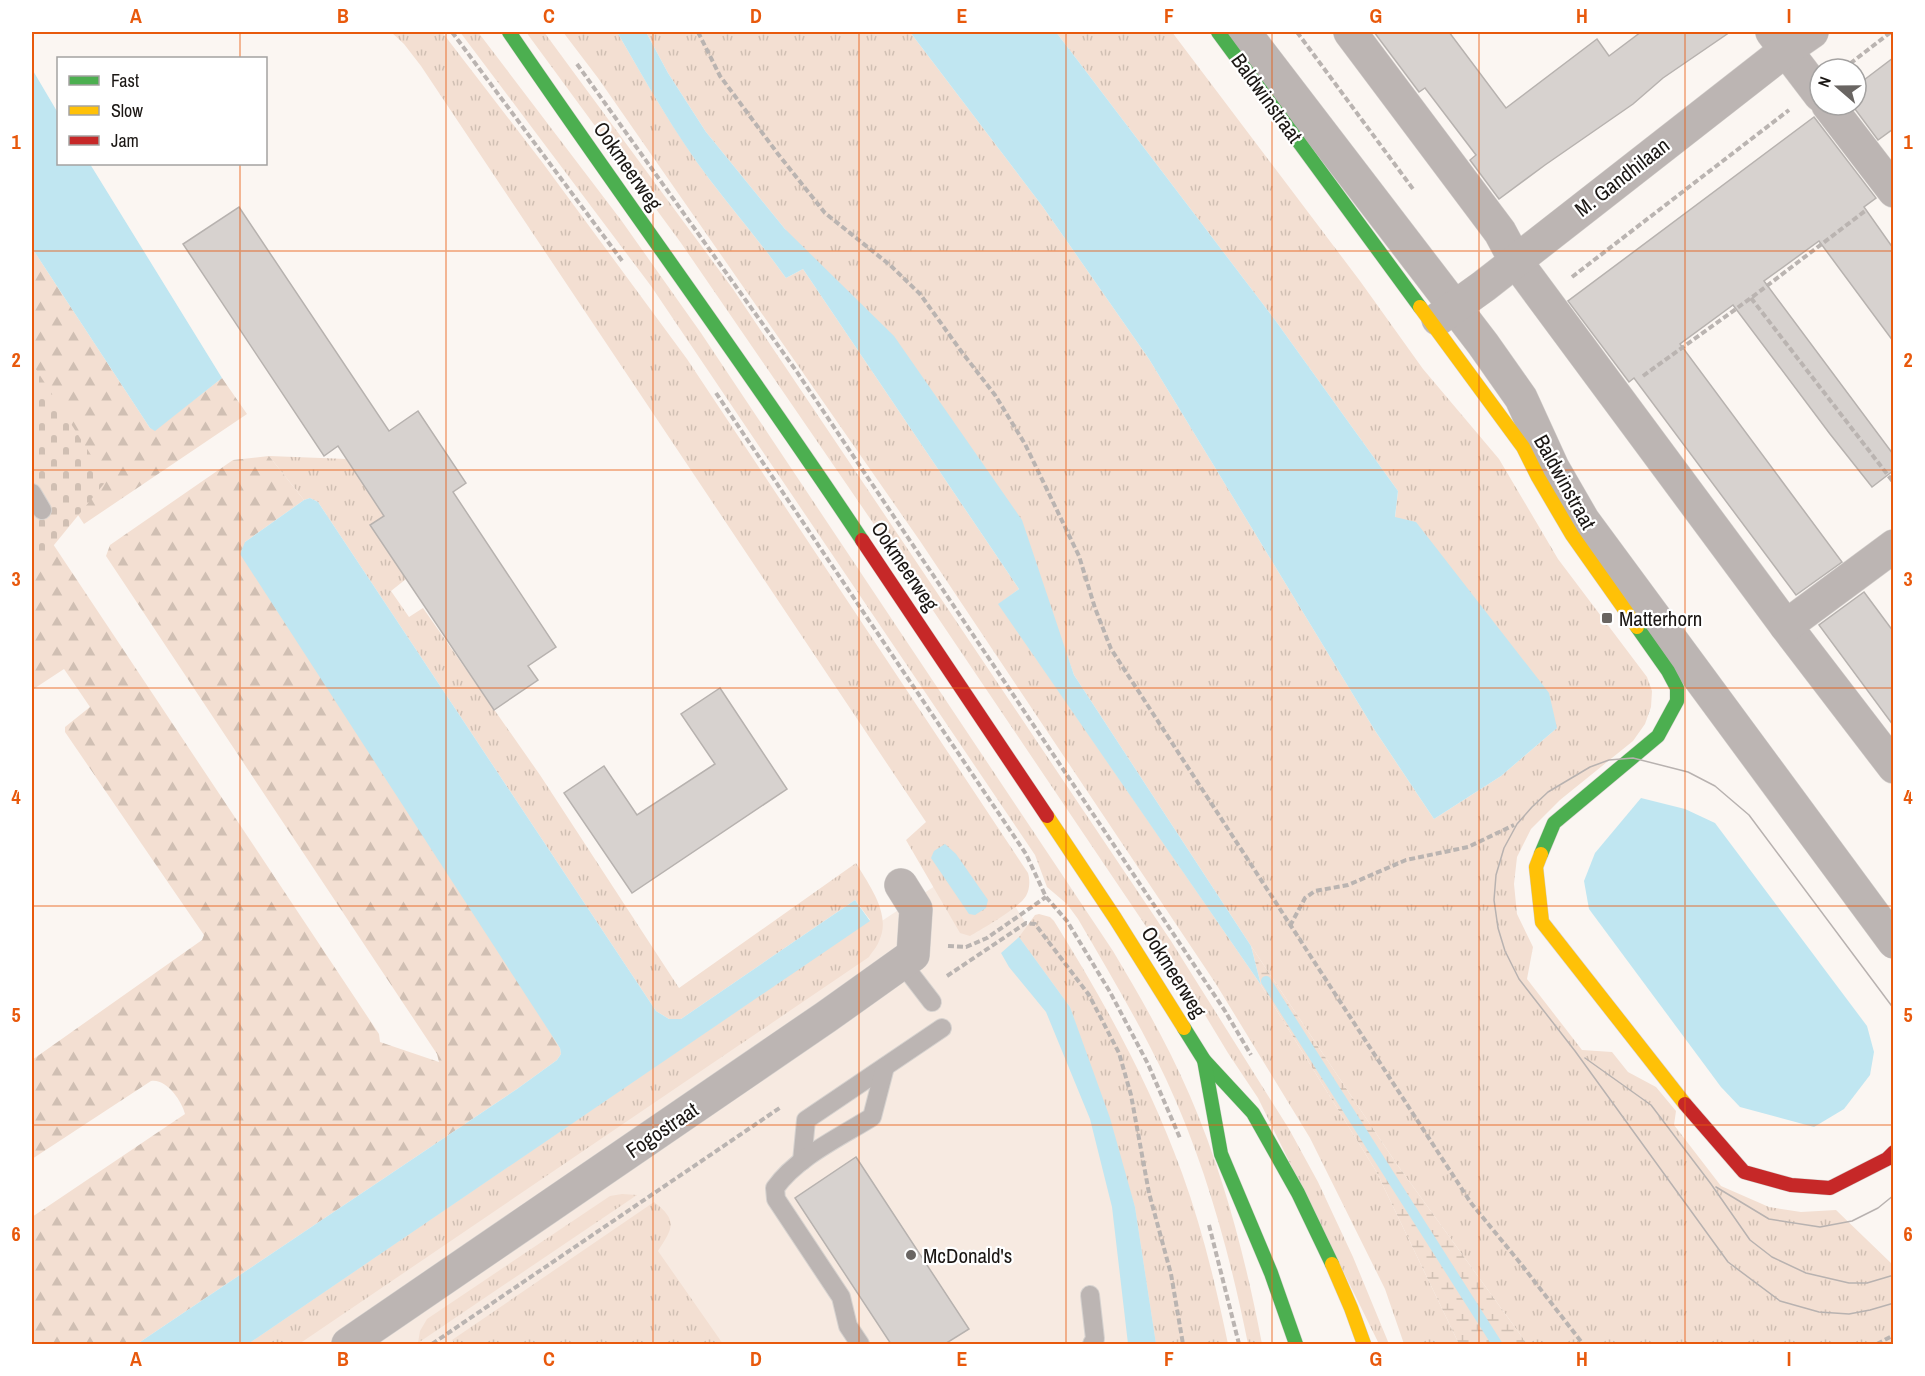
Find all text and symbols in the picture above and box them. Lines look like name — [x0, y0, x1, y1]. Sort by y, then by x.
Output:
text: A — [130, 2, 142, 29]
text: B — [337, 2, 349, 29]
text: C — [543, 2, 555, 29]
text: D — [750, 2, 762, 29]
text: E — [957, 2, 968, 29]
text: F — [1164, 2, 1174, 29]
text: G — [1370, 2, 1382, 29]
text: H — [1576, 2, 1588, 29]
text: I — [1787, 2, 1791, 29]
street label: Baldwinstraat — [1225, 47, 1310, 149]
legend — [57, 57, 267, 165]
north arrow — [1808, 57, 1868, 117]
text: Fast — [111, 68, 139, 93]
text: N — [1812, 74, 1836, 90]
text: Slow — [111, 98, 143, 123]
street label: Ookmeerweg — [587, 116, 669, 217]
text: 1 — [11, 128, 21, 155]
text: Jam — [111, 128, 139, 153]
text: 1 — [1903, 128, 1913, 155]
street label: M. Gandhilaan — [1569, 131, 1675, 223]
text: 2 — [11, 346, 21, 373]
text: 2 — [1903, 346, 1913, 373]
street label: Baldwinstraat — [1527, 429, 1603, 535]
street label: Ookmeerweg — [864, 515, 946, 617]
text: 3 — [11, 565, 21, 592]
text: 3 — [1903, 565, 1913, 592]
place label: Matterhorn — [1619, 604, 1702, 633]
marker: Matterhorn — [1600, 611, 1614, 625]
text: 4 — [11, 783, 21, 810]
text: 4 — [1903, 783, 1913, 810]
street label: Ookmeerweg — [1135, 921, 1214, 1023]
text: 5 — [11, 1001, 21, 1028]
text: 5 — [1903, 1001, 1913, 1028]
street label: Fogostraat — [620, 1095, 704, 1165]
text: 6 — [11, 1220, 21, 1247]
text: 6 — [1903, 1220, 1913, 1247]
place label: McDonald's — [923, 1241, 1012, 1270]
marker: McDonald's — [904, 1248, 918, 1262]
text: A — [130, 1345, 142, 1372]
text: B — [337, 1345, 349, 1372]
text: C — [543, 1345, 555, 1372]
text: D — [750, 1345, 762, 1372]
text: E — [957, 1345, 968, 1372]
text: F — [1164, 1345, 1174, 1372]
text: G — [1370, 1345, 1382, 1372]
text: H — [1576, 1345, 1588, 1372]
text: I — [1787, 1345, 1791, 1372]

